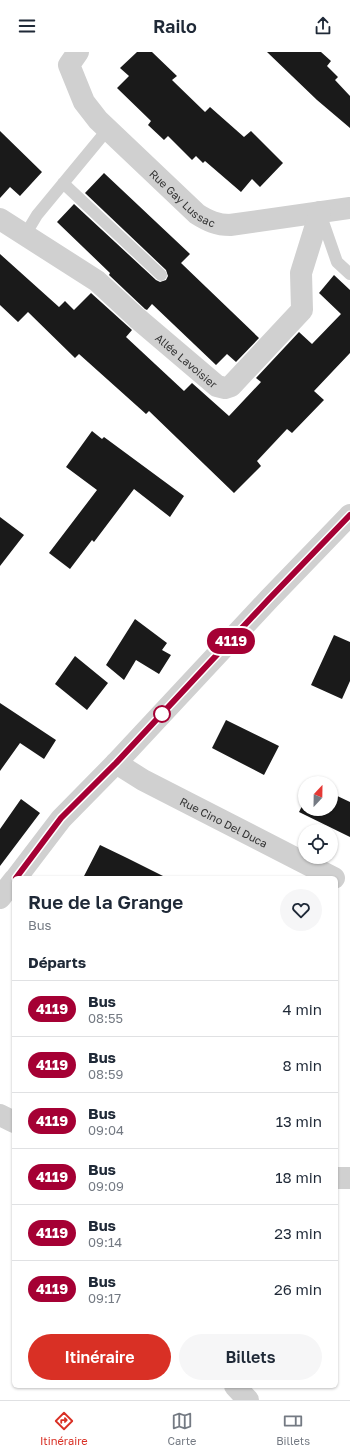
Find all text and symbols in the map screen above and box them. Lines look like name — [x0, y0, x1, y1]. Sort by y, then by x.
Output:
icon: menu — [16, 15, 38, 37]
text: Railo — [153, 15, 197, 37]
icon: share — [312, 15, 334, 37]
street label: Rue Gay Lussac — [147, 166, 217, 229]
street label: Allée Lavoisier — [153, 330, 221, 391]
line badge: 4119 — [203, 628, 259, 654]
text: 4119 — [215, 632, 247, 649]
unlabelled marker — [153, 705, 171, 723]
north arrow — [298, 776, 338, 816]
map controls — [298, 776, 338, 864]
street label: Rue Cino Del Duca — [178, 794, 270, 849]
button: locate — [298, 824, 338, 864]
button: heart — [280, 889, 322, 931]
text: Rue de la Grange — [28, 890, 183, 913]
text: Bus — [28, 917, 51, 933]
text: Départs — [28, 953, 86, 971]
text: Bus — [88, 992, 116, 1010]
text: 4119 — [36, 1000, 68, 1017]
text: 4 min — [283, 1000, 322, 1018]
text: 08:55 — [88, 1010, 123, 1026]
text: Bus — [88, 1048, 116, 1066]
text: 4119 — [36, 1056, 68, 1073]
text: 8 min — [283, 1056, 322, 1074]
text: 08:59 — [88, 1066, 123, 1082]
text: Bus — [88, 1104, 116, 1122]
text: 4119 — [36, 1112, 68, 1129]
text: 13 min — [276, 1112, 322, 1130]
text: 09:04 — [88, 1122, 124, 1138]
text: Bus — [88, 1160, 116, 1178]
text: 4119 — [36, 1168, 68, 1185]
text: 18 min — [275, 1168, 322, 1186]
text: 09:09 — [88, 1178, 124, 1194]
text: Bus — [88, 1216, 116, 1234]
text: 4119 — [36, 1224, 68, 1241]
text: 23 min — [274, 1224, 322, 1242]
text: 09:14 — [88, 1234, 122, 1250]
text: Bus — [88, 1272, 116, 1290]
text: 4119 — [36, 1280, 68, 1297]
text: 26 min — [274, 1280, 322, 1298]
text: 09:17 — [88, 1290, 121, 1306]
button: Itinéraire — [28, 1334, 171, 1380]
button: Billets — [179, 1334, 322, 1380]
tab: Itinéraire — [40, 1410, 88, 1447]
tab: Carte — [167, 1410, 196, 1447]
tab: Billets — [276, 1410, 310, 1447]

